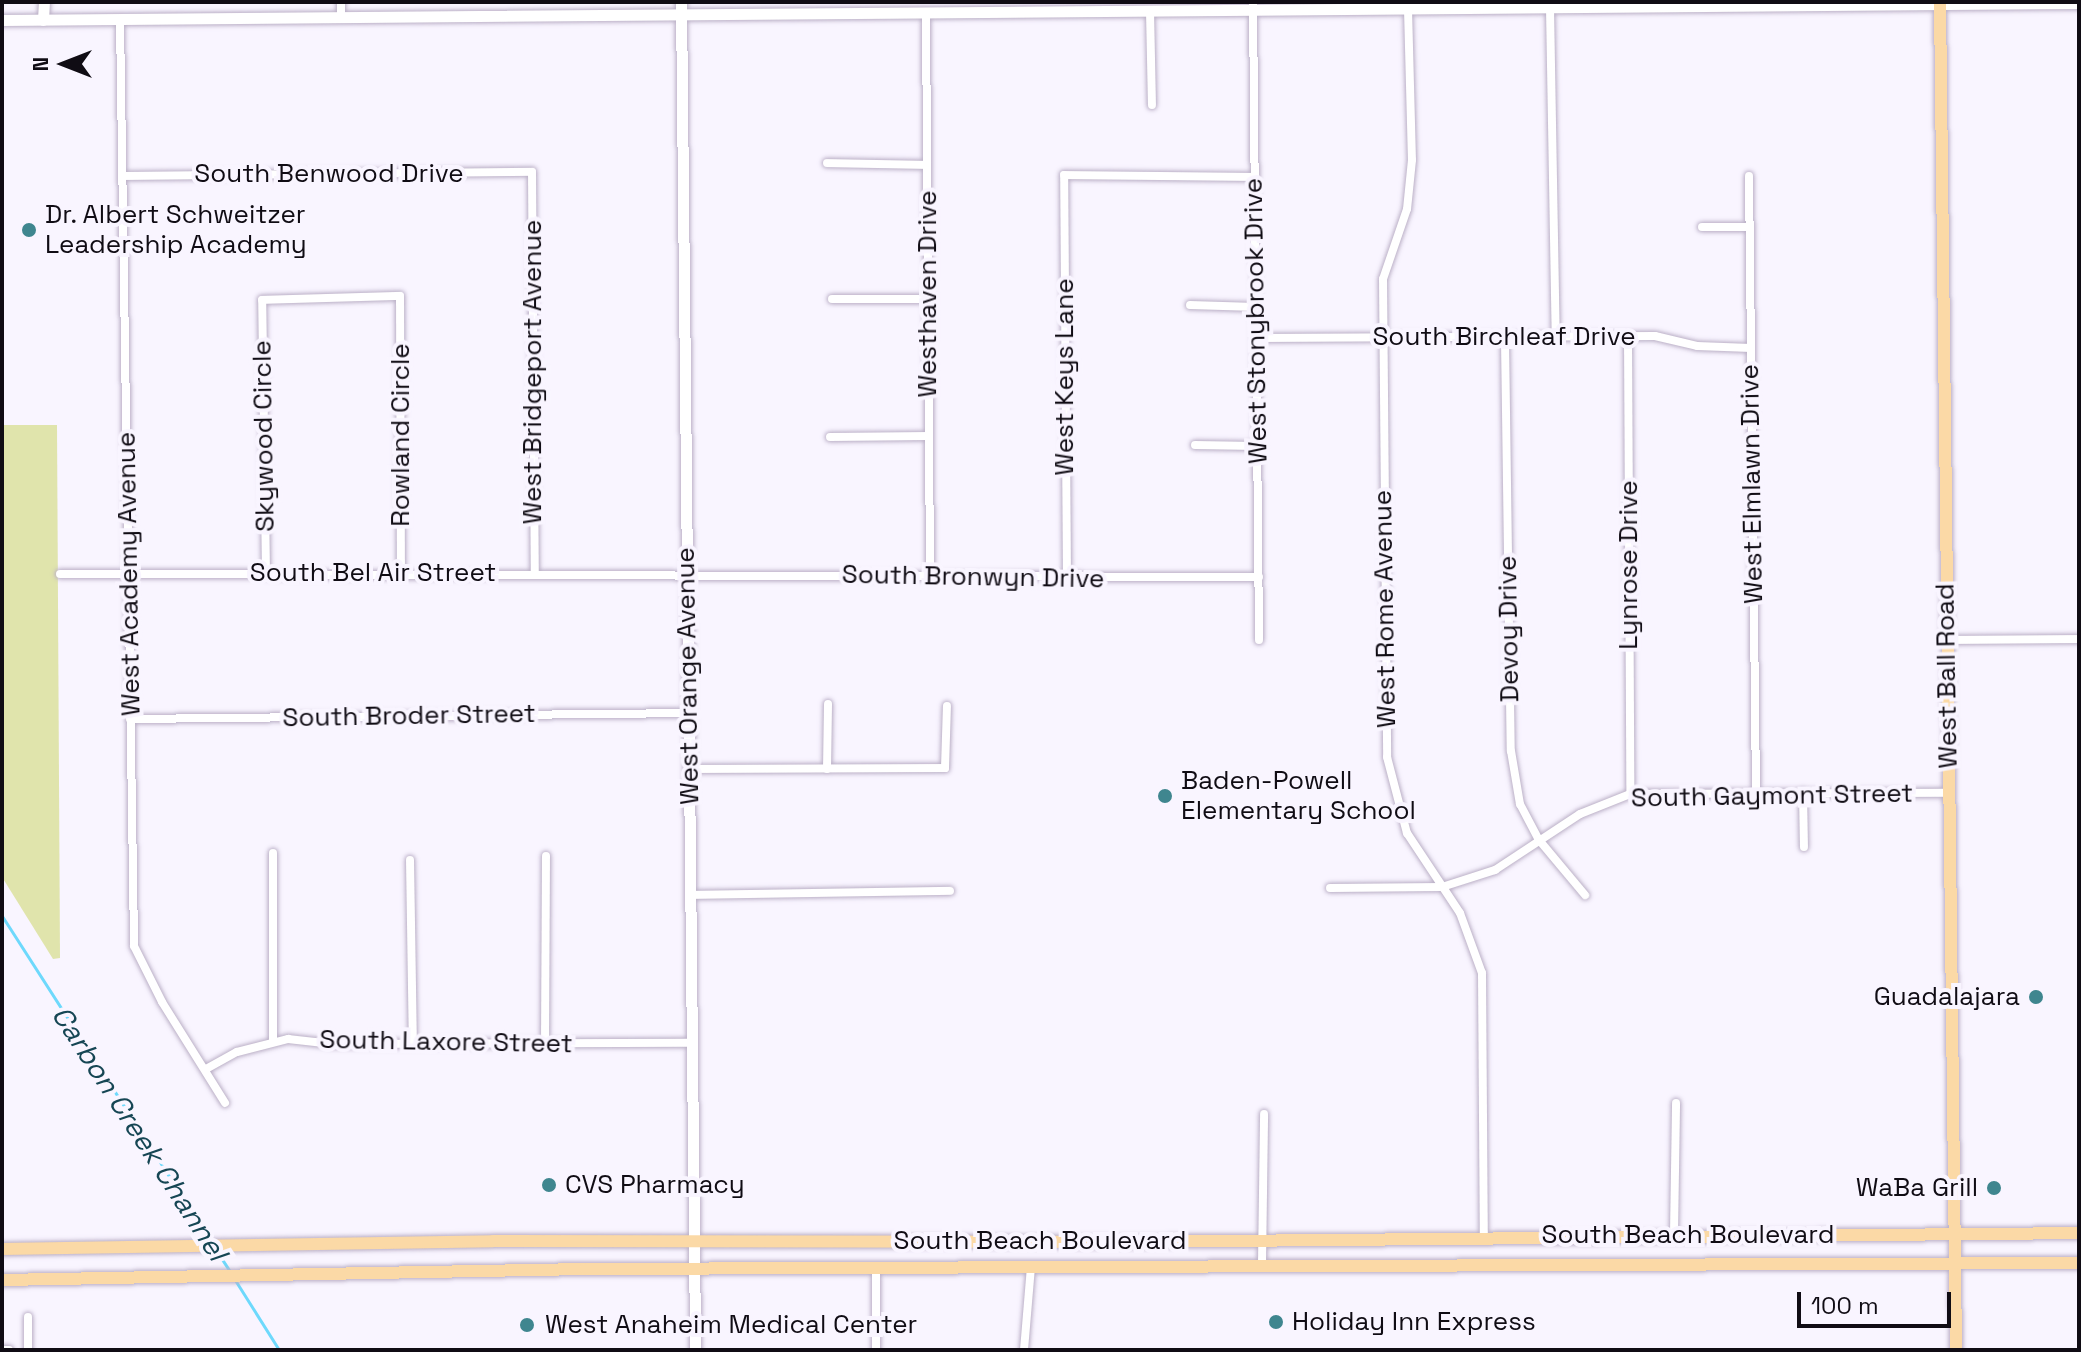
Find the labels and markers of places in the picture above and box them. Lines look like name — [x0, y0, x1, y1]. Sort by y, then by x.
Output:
place label: Dr. Albert Schweitzer Leadership Academy — [45, 199, 307, 260]
marker: Dr. Albert Schweitzer Leadership Academy — [20, 221, 38, 239]
place label: Baden-Powell Elementary School — [1181, 765, 1416, 826]
marker: Baden-Powell Elementary School — [1156, 787, 1174, 805]
place label: Guadalajara — [1874, 981, 2020, 1013]
marker: Guadalajara — [2027, 988, 2045, 1006]
place label: CVS Pharmacy — [565, 1169, 745, 1201]
place label: WaBa Grill — [1856, 1172, 1978, 1204]
marker: CVS Pharmacy — [540, 1176, 558, 1194]
marker: WaBa Grill — [1985, 1179, 2003, 1197]
place label: Holiday Inn Express — [1292, 1306, 1536, 1338]
place label: West Anaheim Medical Center — [545, 1309, 918, 1341]
marker: Holiday Inn Express — [1267, 1313, 1285, 1331]
marker: West Anaheim Medical Center — [516, 1314, 538, 1336]

